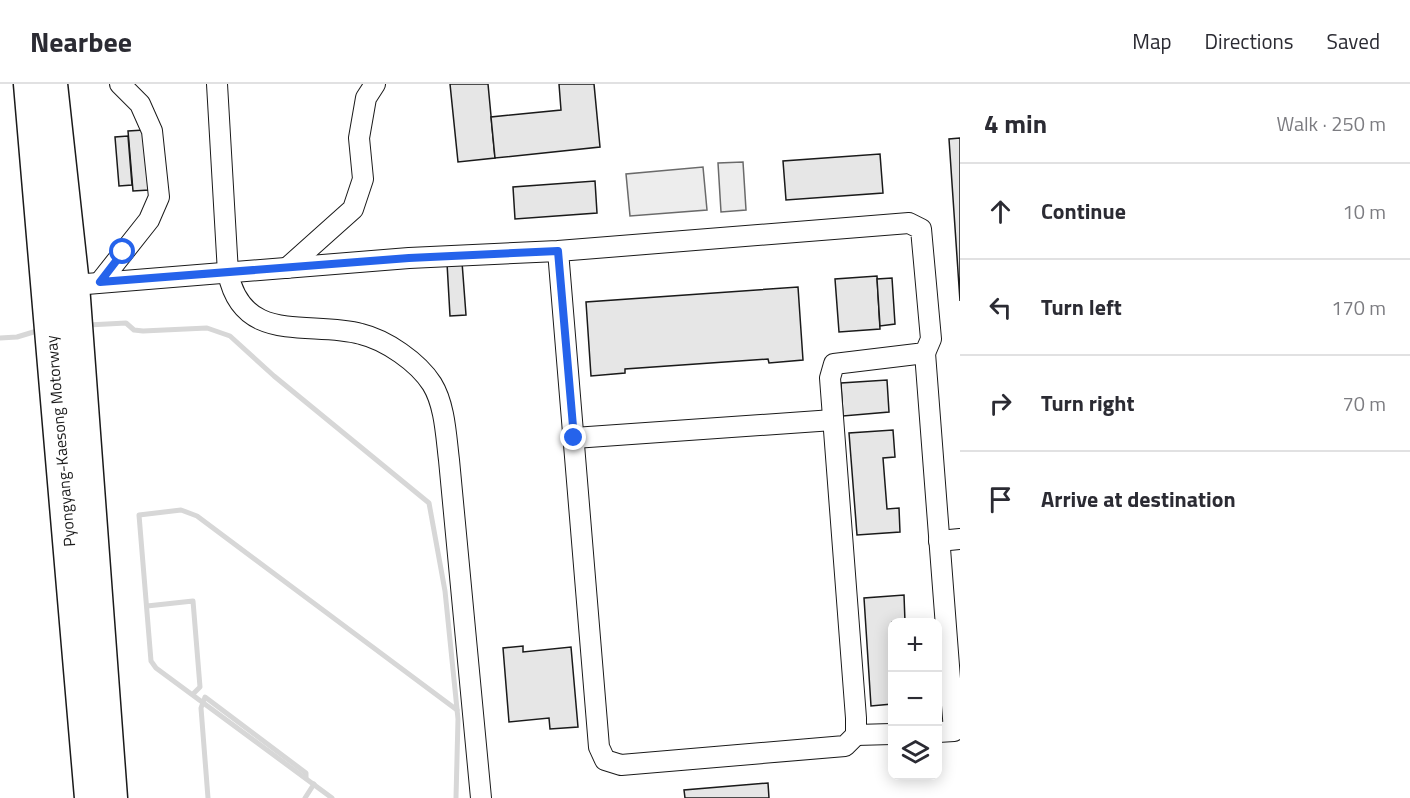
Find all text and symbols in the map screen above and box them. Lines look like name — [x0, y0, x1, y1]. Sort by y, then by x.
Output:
text: Nearbee — [30, 20, 132, 63]
text: Map — [1132, 25, 1172, 57]
text: Directions — [1205, 25, 1294, 57]
text: Saved — [1327, 25, 1380, 57]
text: 4 min — [984, 104, 1047, 143]
text: Walk · 250 m — [1277, 108, 1386, 139]
text: Continue — [1041, 194, 1126, 228]
icon: ahead — [984, 195, 1017, 228]
text: 10 m — [1342, 196, 1386, 227]
route start — [109, 238, 135, 264]
text: Turn left — [1041, 290, 1122, 324]
icon: left — [984, 291, 1017, 324]
text: 170 m — [1331, 292, 1386, 323]
street label: Pyongyang-Kaesong Motorway — [39, 334, 81, 548]
text: Turn right — [1041, 386, 1135, 420]
icon: right — [984, 387, 1017, 420]
text: 70 m — [1342, 388, 1386, 419]
route end — [560, 424, 586, 450]
text: Arrive at destination — [1041, 482, 1236, 516]
icon: arrive — [984, 483, 1017, 516]
map controls — [888, 618, 942, 780]
button: + — [888, 618, 942, 672]
button: − — [888, 672, 942, 726]
button: layers — [888, 726, 942, 780]

